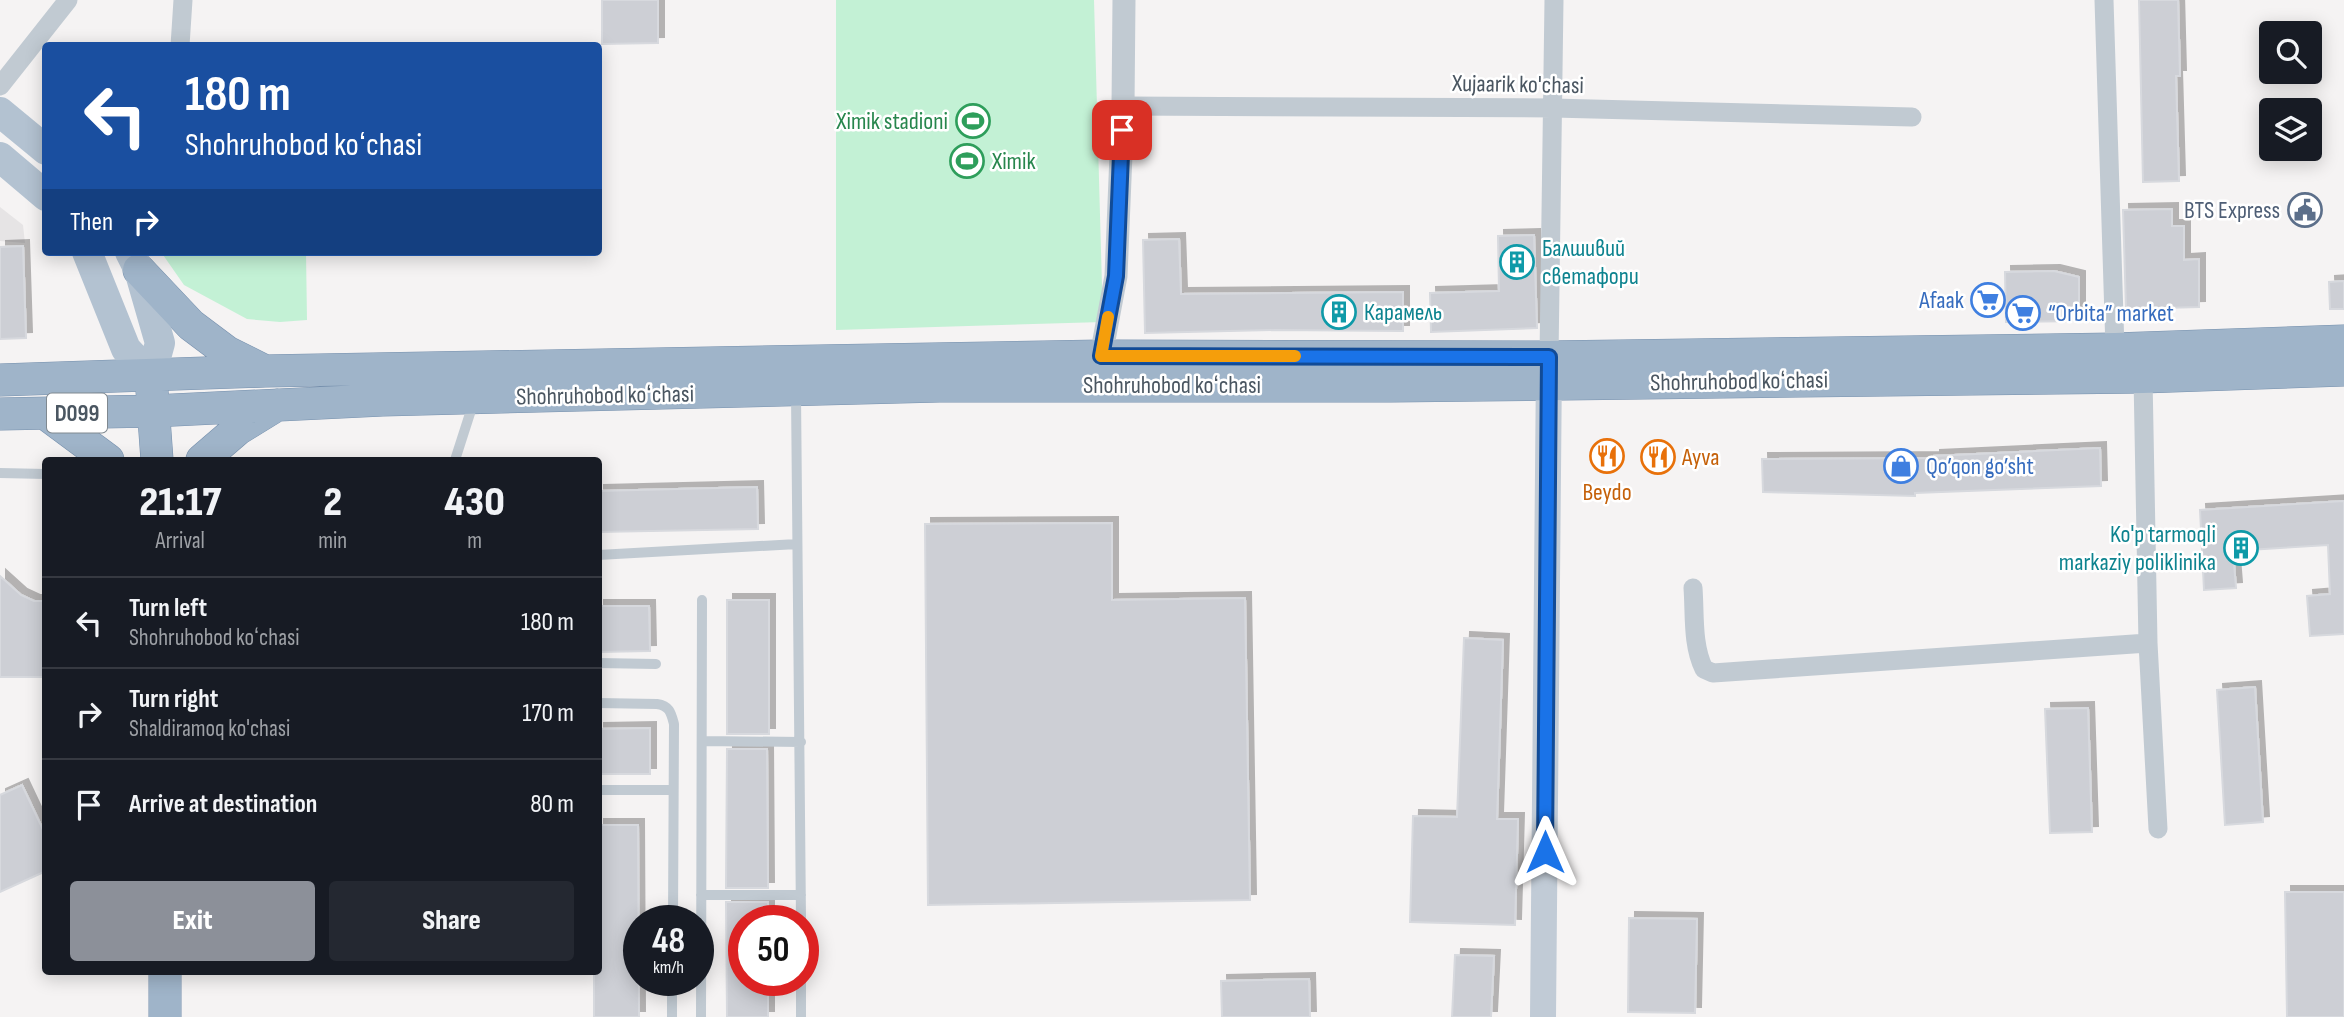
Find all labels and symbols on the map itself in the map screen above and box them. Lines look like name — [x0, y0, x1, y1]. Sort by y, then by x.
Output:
street label: Xujaarik ko'chasi — [1451, 69, 1584, 100]
pin — [1092, 100, 1152, 160]
sports icon: Ximik stadioni — [954, 102, 992, 140]
place label: Ximik stadioni — [835, 107, 948, 136]
sports icon: Ximik — [948, 142, 986, 180]
place label: Ximik — [991, 147, 1036, 176]
public building icon: BTS Express — [2286, 191, 2324, 229]
place label: BTS Express — [2184, 196, 2280, 225]
place label: Балшивий светафори — [1542, 234, 1639, 291]
building icon: Балшивий светафори — [1498, 243, 1536, 281]
supermarket icon: Afaak — [1969, 281, 2007, 319]
place label: Afaak — [1918, 286, 1964, 315]
building icon: Карамель — [1320, 293, 1358, 331]
supermarket icon: “Orbita” market — [2004, 294, 2042, 332]
place label: Карамель — [1364, 298, 1442, 327]
place label: “Orbita” market — [2048, 299, 2174, 328]
street label: Shohruhobod koʻchasi — [1650, 365, 1828, 398]
street label: Shohruhobod koʻchasi — [1083, 371, 1261, 400]
street label: Shohruhobod koʻchasi — [516, 379, 694, 412]
road number: D099 — [47, 394, 107, 432]
restaurant icon: Beydo — [1588, 437, 1626, 475]
restaurant icon: Ayva — [1639, 438, 1677, 476]
place label: Ayva — [1681, 443, 1719, 472]
shop icon: Qo’qon go’sht — [1882, 447, 1920, 485]
place label: Qo’qon go’sht — [1926, 452, 2034, 481]
place label: Beydo — [1582, 478, 1632, 507]
place label: Ko'p tarmoqli markaziy poliklinika — [2059, 520, 2216, 577]
building icon: Ko'p tarmoqli markaziy poliklinika — [2222, 529, 2260, 567]
position arrow — [1508, 815, 1582, 889]
speed limit sign: 50 — [728, 905, 819, 996]

